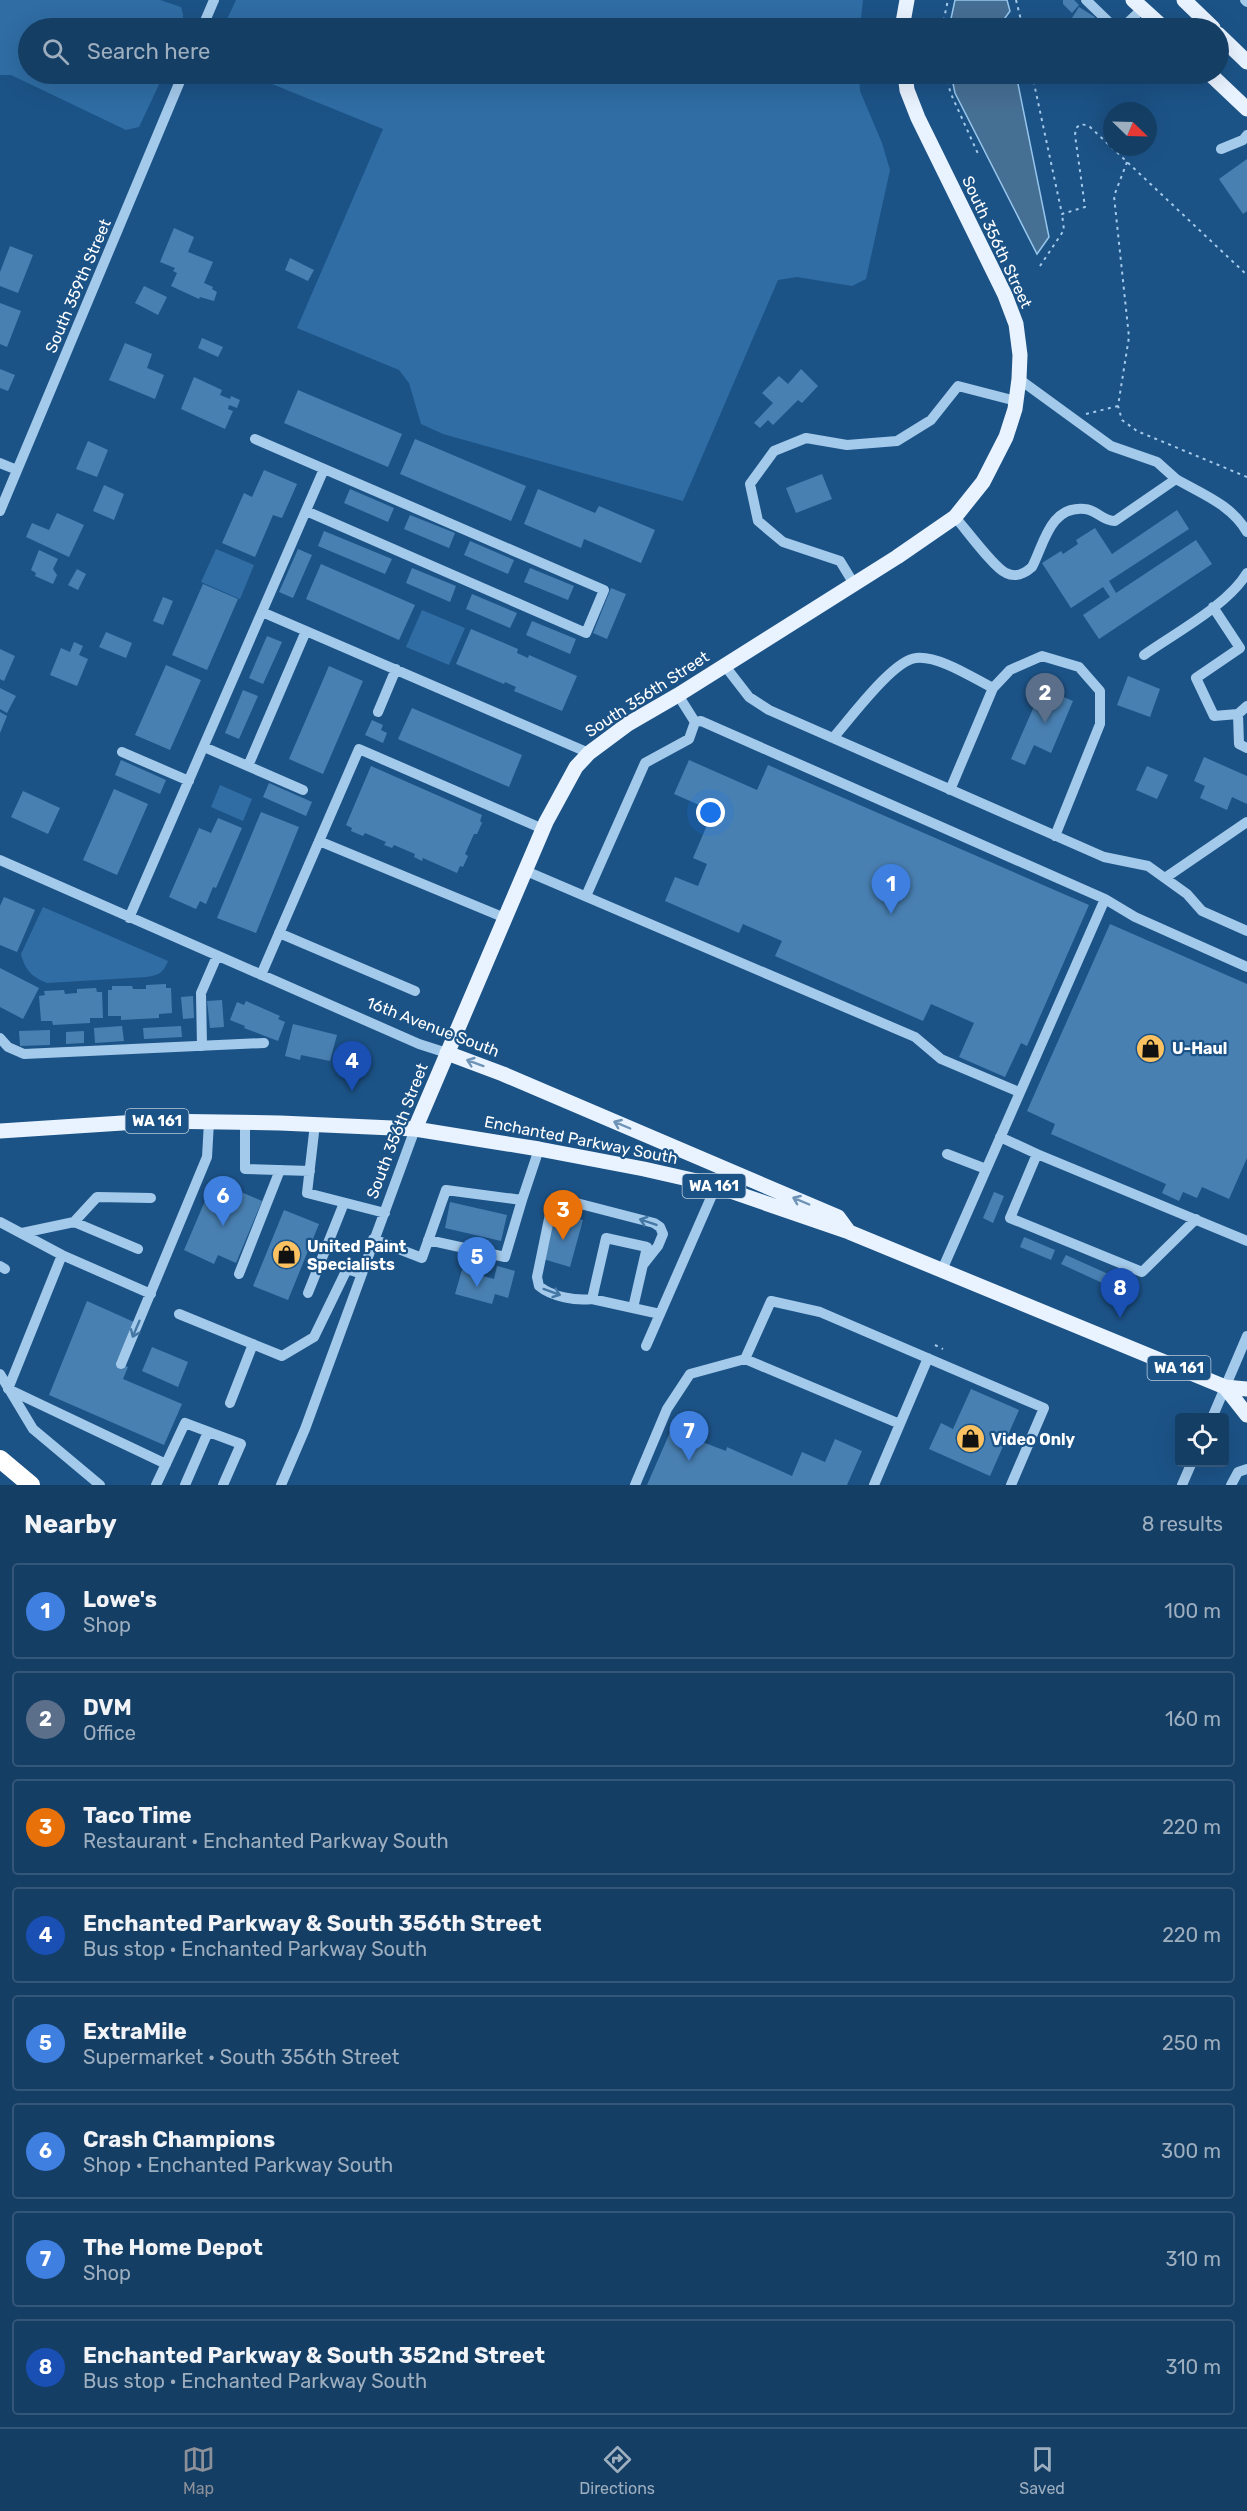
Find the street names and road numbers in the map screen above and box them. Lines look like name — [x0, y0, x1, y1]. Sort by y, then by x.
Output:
street label: South 356th Street — [958, 173, 1036, 311]
street label: South 359th Street — [41, 216, 115, 356]
street label: South 356th Street — [582, 647, 712, 741]
street label: 16th Avenue South — [364, 993, 502, 1061]
street label: South 356th Street — [362, 1061, 432, 1201]
road number: WA 161 — [126, 1109, 188, 1133]
street label: Enchanted Parkway South — [483, 1112, 679, 1168]
road number: WA 161 — [682, 1174, 746, 1198]
road number: WA 161 — [1148, 1356, 1210, 1380]

